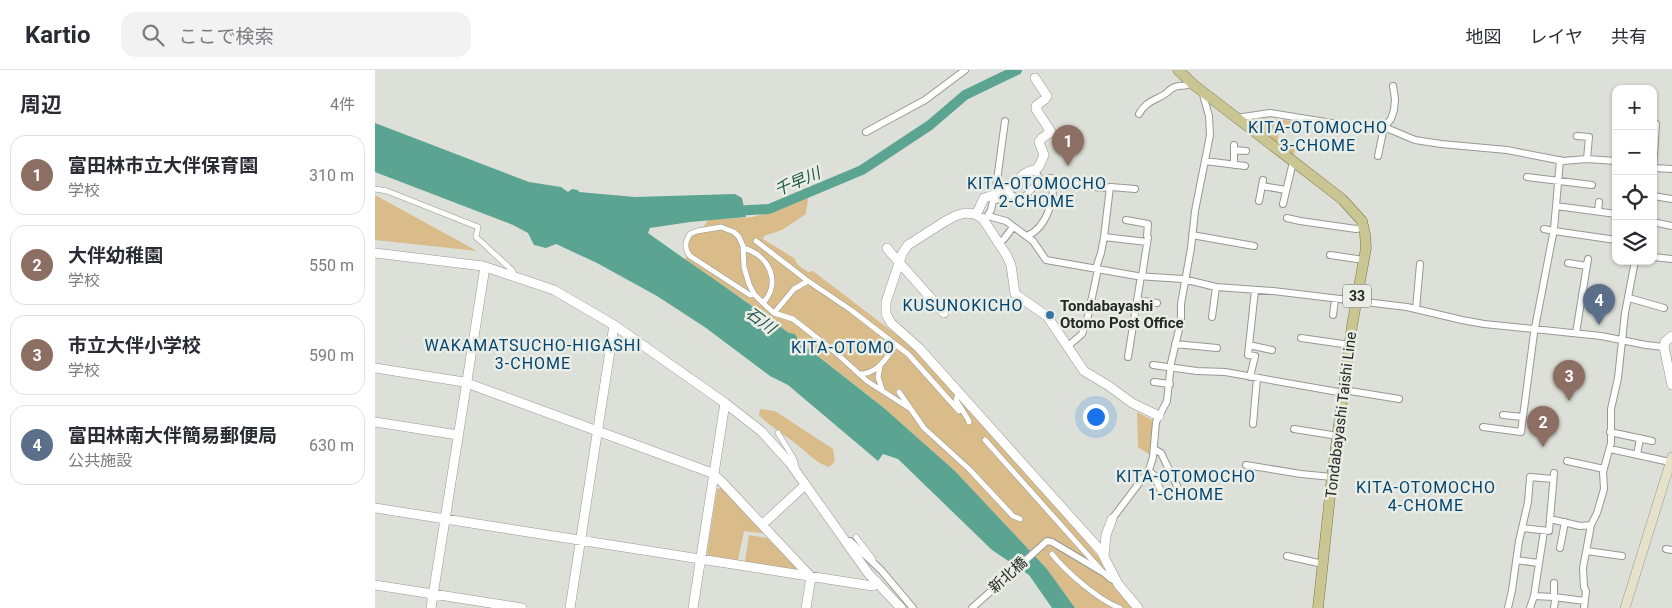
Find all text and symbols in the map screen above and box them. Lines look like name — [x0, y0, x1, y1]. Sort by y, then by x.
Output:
search box — [121, 12, 471, 57]
text: Kartio — [25, 21, 91, 49]
icon: search — [139, 21, 167, 49]
text: ここで検索 — [179, 25, 274, 48]
text: 地図 — [1466, 26, 1502, 47]
text: レイヤ — [1530, 26, 1583, 47]
text: 共有 — [1611, 26, 1647, 47]
map controls — [1612, 85, 1657, 265]
button: + — [1612, 85, 1657, 130]
text: 周辺 — [20, 93, 62, 117]
text: 4件 — [330, 95, 355, 114]
district label: KITA-OTOMOCHO 3-CHOME — [1248, 118, 1388, 155]
pin: 1 — [1052, 125, 1084, 166]
button: − — [1612, 130, 1657, 175]
text: 富田林市立大伴保育園 — [68, 154, 258, 177]
water label: 千早川 — [771, 163, 825, 200]
text: 1 — [32, 166, 42, 185]
text: 310 m — [309, 166, 354, 185]
district label: KITA-OTOMOCHO 2-CHOME — [967, 174, 1107, 211]
button: locate — [1612, 175, 1657, 220]
text: 学校 — [68, 181, 100, 200]
button: layers — [1612, 220, 1657, 265]
text: 大伴幼稚園 — [68, 244, 163, 267]
text: 2 — [32, 256, 42, 275]
text: 550 m — [309, 256, 354, 275]
text: 学校 — [68, 271, 100, 290]
pin: 4 — [1583, 284, 1615, 325]
road number: 33 — [1343, 285, 1371, 308]
district label: KUSUNOKICHO — [903, 296, 1023, 315]
place label: Tondabayashi Otomo Post Office — [1060, 297, 1184, 332]
water label: 石川 — [742, 303, 781, 339]
marker: Tondabayashi Otomo Post Office — [1044, 309, 1056, 321]
street label: Tondabayashi Taishi Line — [1322, 331, 1360, 499]
text: 市立大伴小学校 — [68, 334, 201, 357]
district label: WAKAMATSUCHO-HIGASHI 3-CHOME — [424, 336, 642, 373]
district label: KITA-OTOMO — [791, 338, 895, 357]
text: 3 — [32, 346, 42, 365]
text: 590 m — [309, 346, 354, 365]
pin: 3 — [1553, 360, 1585, 401]
text: 学校 — [68, 361, 100, 380]
your location — [1083, 404, 1109, 430]
pin: 2 — [1527, 406, 1559, 447]
text: 富田林南大伴簡易郵便局 — [68, 424, 277, 447]
text: 4 — [32, 436, 42, 455]
text: 630 m — [309, 436, 354, 455]
text: 公共施設 — [68, 451, 132, 470]
district label: KITA-OTOMOCHO 1-CHOME — [1116, 467, 1256, 504]
district label: KITA-OTOMOCHO 4-CHOME — [1356, 478, 1496, 515]
street label: 新北橋 — [985, 553, 1031, 597]

